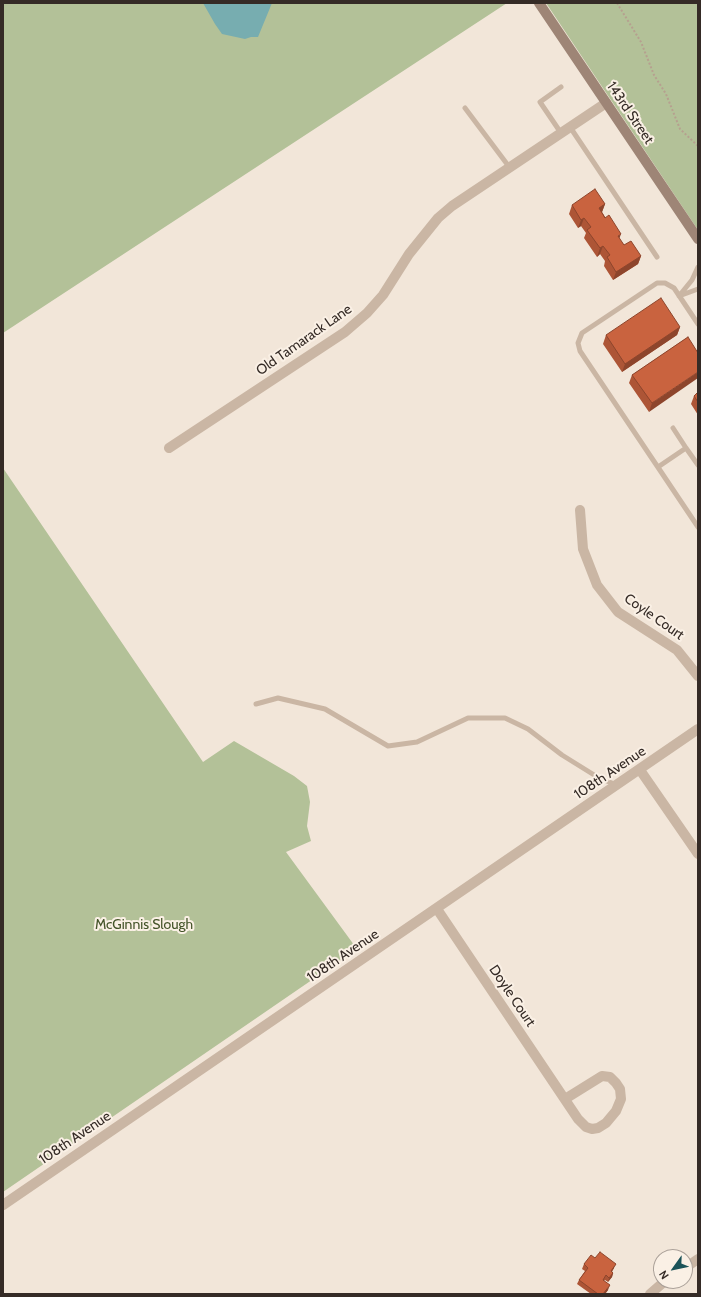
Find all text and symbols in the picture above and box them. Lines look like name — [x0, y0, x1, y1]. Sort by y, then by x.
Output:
street label: 143rd Street — [603, 79, 657, 147]
street label: Old Tamarack Lane — [253, 301, 355, 379]
street label: Coyle Court — [621, 590, 687, 644]
street label: 108th Avenue — [571, 743, 649, 803]
park label: McGinnis Slough — [95, 917, 193, 933]
street label: 108th Avenue — [304, 926, 382, 986]
street label: Doyle Court — [485, 962, 539, 1030]
street label: 108th Avenue — [36, 1108, 114, 1168]
north arrow — [653, 1249, 693, 1289]
text: N — [656, 1268, 672, 1282]

